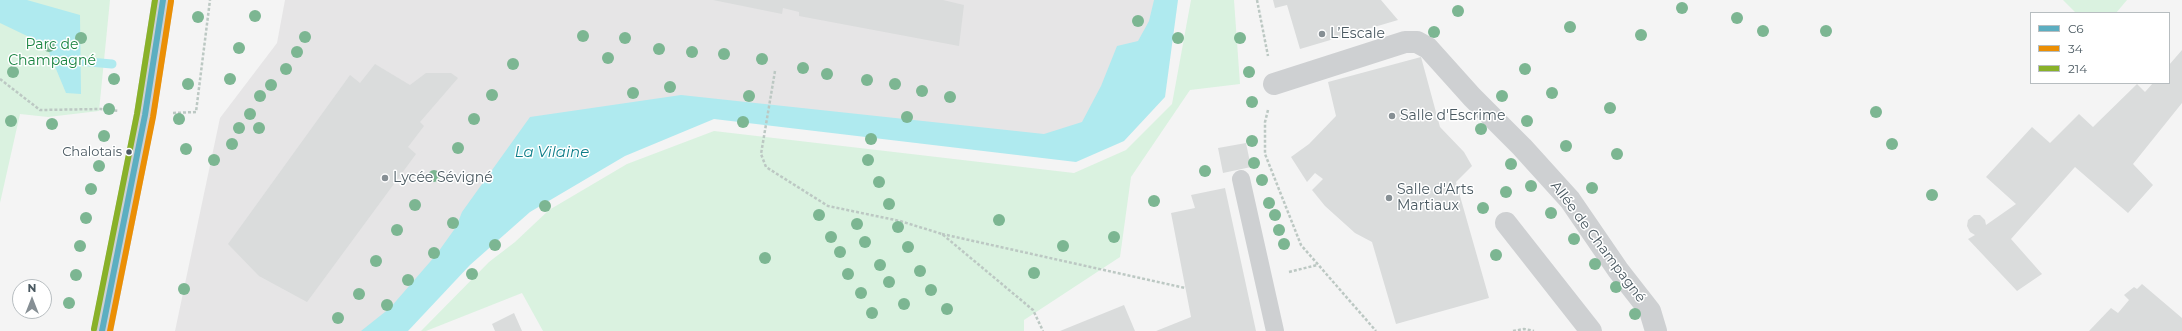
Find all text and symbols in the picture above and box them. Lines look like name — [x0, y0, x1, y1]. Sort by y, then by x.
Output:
legend — [2030, 12, 2170, 84]
text: C6 — [2068, 21, 2084, 36]
place label: L’Escale — [1330, 26, 1385, 42]
marker: L’Escale — [1317, 29, 1327, 39]
park label: Parc de Champagné — [8, 37, 96, 70]
text: 34 — [2068, 41, 2083, 56]
text: 214 — [2068, 61, 2087, 76]
place label: Salle d'Escrime — [1400, 108, 1505, 124]
marker: Salle d'Escrime — [1387, 111, 1397, 121]
place label: Chalotais — [62, 144, 122, 160]
water label: La Vilaine — [515, 144, 589, 162]
marker: Chalotais — [124, 147, 134, 157]
place label: Lycée Sévigné — [393, 170, 493, 186]
marker: Lycée Sévigné — [380, 173, 390, 183]
street label: Allée de Champagné — [1547, 178, 1649, 306]
place label: Salle d'Arts Martiaux — [1397, 182, 1474, 214]
marker: Salle d'Arts Martiaux — [1384, 193, 1394, 203]
north arrow — [12, 279, 52, 319]
text: N — [28, 281, 36, 295]

